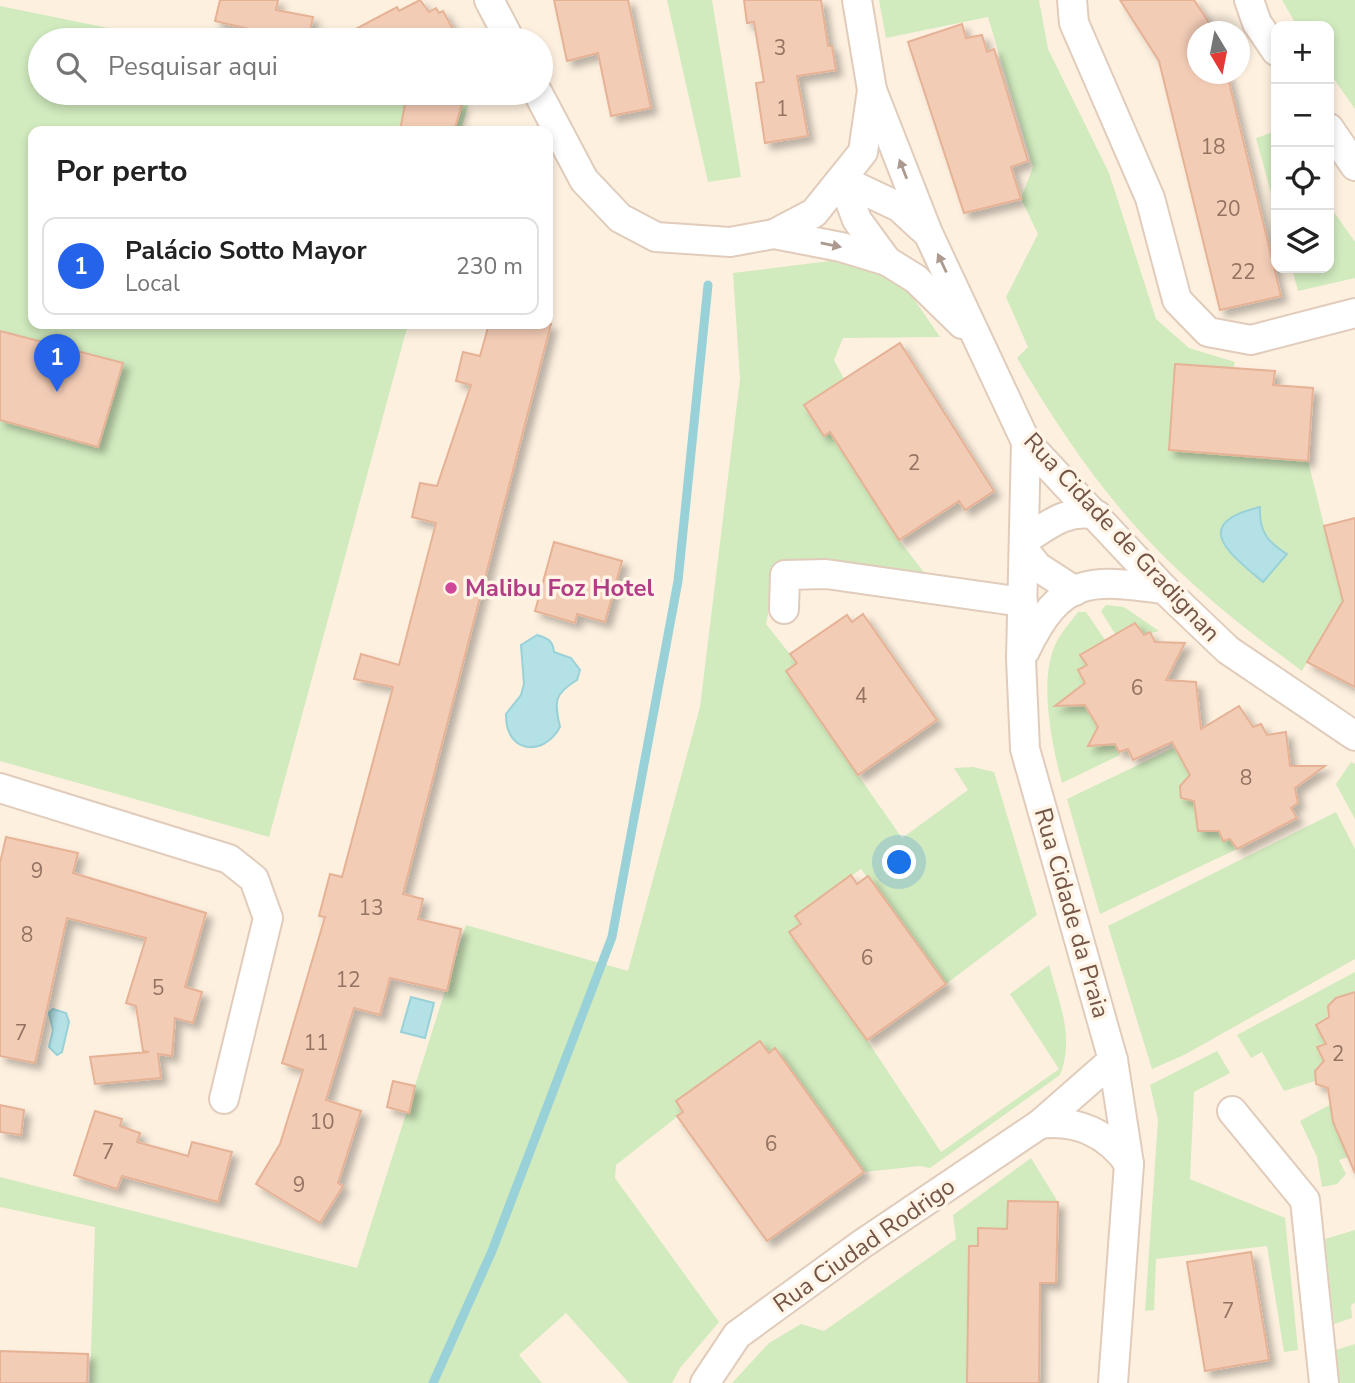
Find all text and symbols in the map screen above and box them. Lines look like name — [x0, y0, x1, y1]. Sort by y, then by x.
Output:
north arrow — [1187, 21, 1250, 84]
map controls — [1271, 21, 1334, 273]
button: + — [1271, 21, 1334, 84]
search box — [28, 28, 553, 105]
house number: 3 — [774, 34, 786, 62]
icon: search — [52, 48, 90, 86]
text: Pesquisar aqui — [108, 49, 278, 84]
button: − — [1271, 84, 1334, 147]
house number: 1 — [776, 95, 788, 123]
house number: 18 — [1200, 133, 1226, 161]
button: locate — [1271, 147, 1334, 210]
text: Por perto — [56, 151, 187, 192]
one-way arrow — [897, 159, 908, 180]
house number: 20 — [1215, 195, 1241, 223]
button: layers — [1271, 210, 1334, 273]
text: Palácio Sotto Mayor — [125, 233, 367, 268]
one-way arrow — [820, 239, 842, 250]
text: 1 — [74, 251, 88, 282]
text: 230 m — [456, 251, 523, 282]
one-way arrow — [936, 253, 947, 274]
house number: 22 — [1230, 258, 1256, 286]
text: Local — [125, 268, 180, 299]
pin: 1 — [34, 334, 80, 392]
street label: Rua Cidade de Gradignan — [1017, 426, 1227, 648]
house number: 2 — [908, 449, 920, 477]
place label: Malibu Foz Hotel — [465, 572, 654, 604]
marker: Malibu Foz Hotel — [443, 580, 459, 596]
house number: 6 — [1131, 674, 1143, 702]
house number: 4 — [855, 682, 867, 710]
house number: 8 — [1240, 764, 1252, 792]
street label: Rua Cidade da Praia — [1027, 804, 1117, 1022]
your location — [882, 845, 916, 879]
house number: 9 — [31, 857, 43, 885]
house number: 13 — [358, 894, 384, 922]
house number: 8 — [21, 921, 33, 949]
house number: 6 — [861, 944, 873, 972]
house number: 12 — [335, 966, 361, 994]
house number: 5 — [152, 974, 164, 1002]
house number: 7 — [15, 1019, 27, 1047]
house number: 11 — [303, 1029, 329, 1057]
house number: 2 — [1332, 1040, 1344, 1068]
house number: 10 — [309, 1108, 335, 1136]
house number: 6 — [765, 1130, 777, 1158]
house number: 7 — [102, 1138, 114, 1166]
street label: Rua Ciudad Rodrigo — [767, 1170, 961, 1320]
house number: 9 — [293, 1171, 305, 1199]
house number: 7 — [1222, 1297, 1234, 1325]

